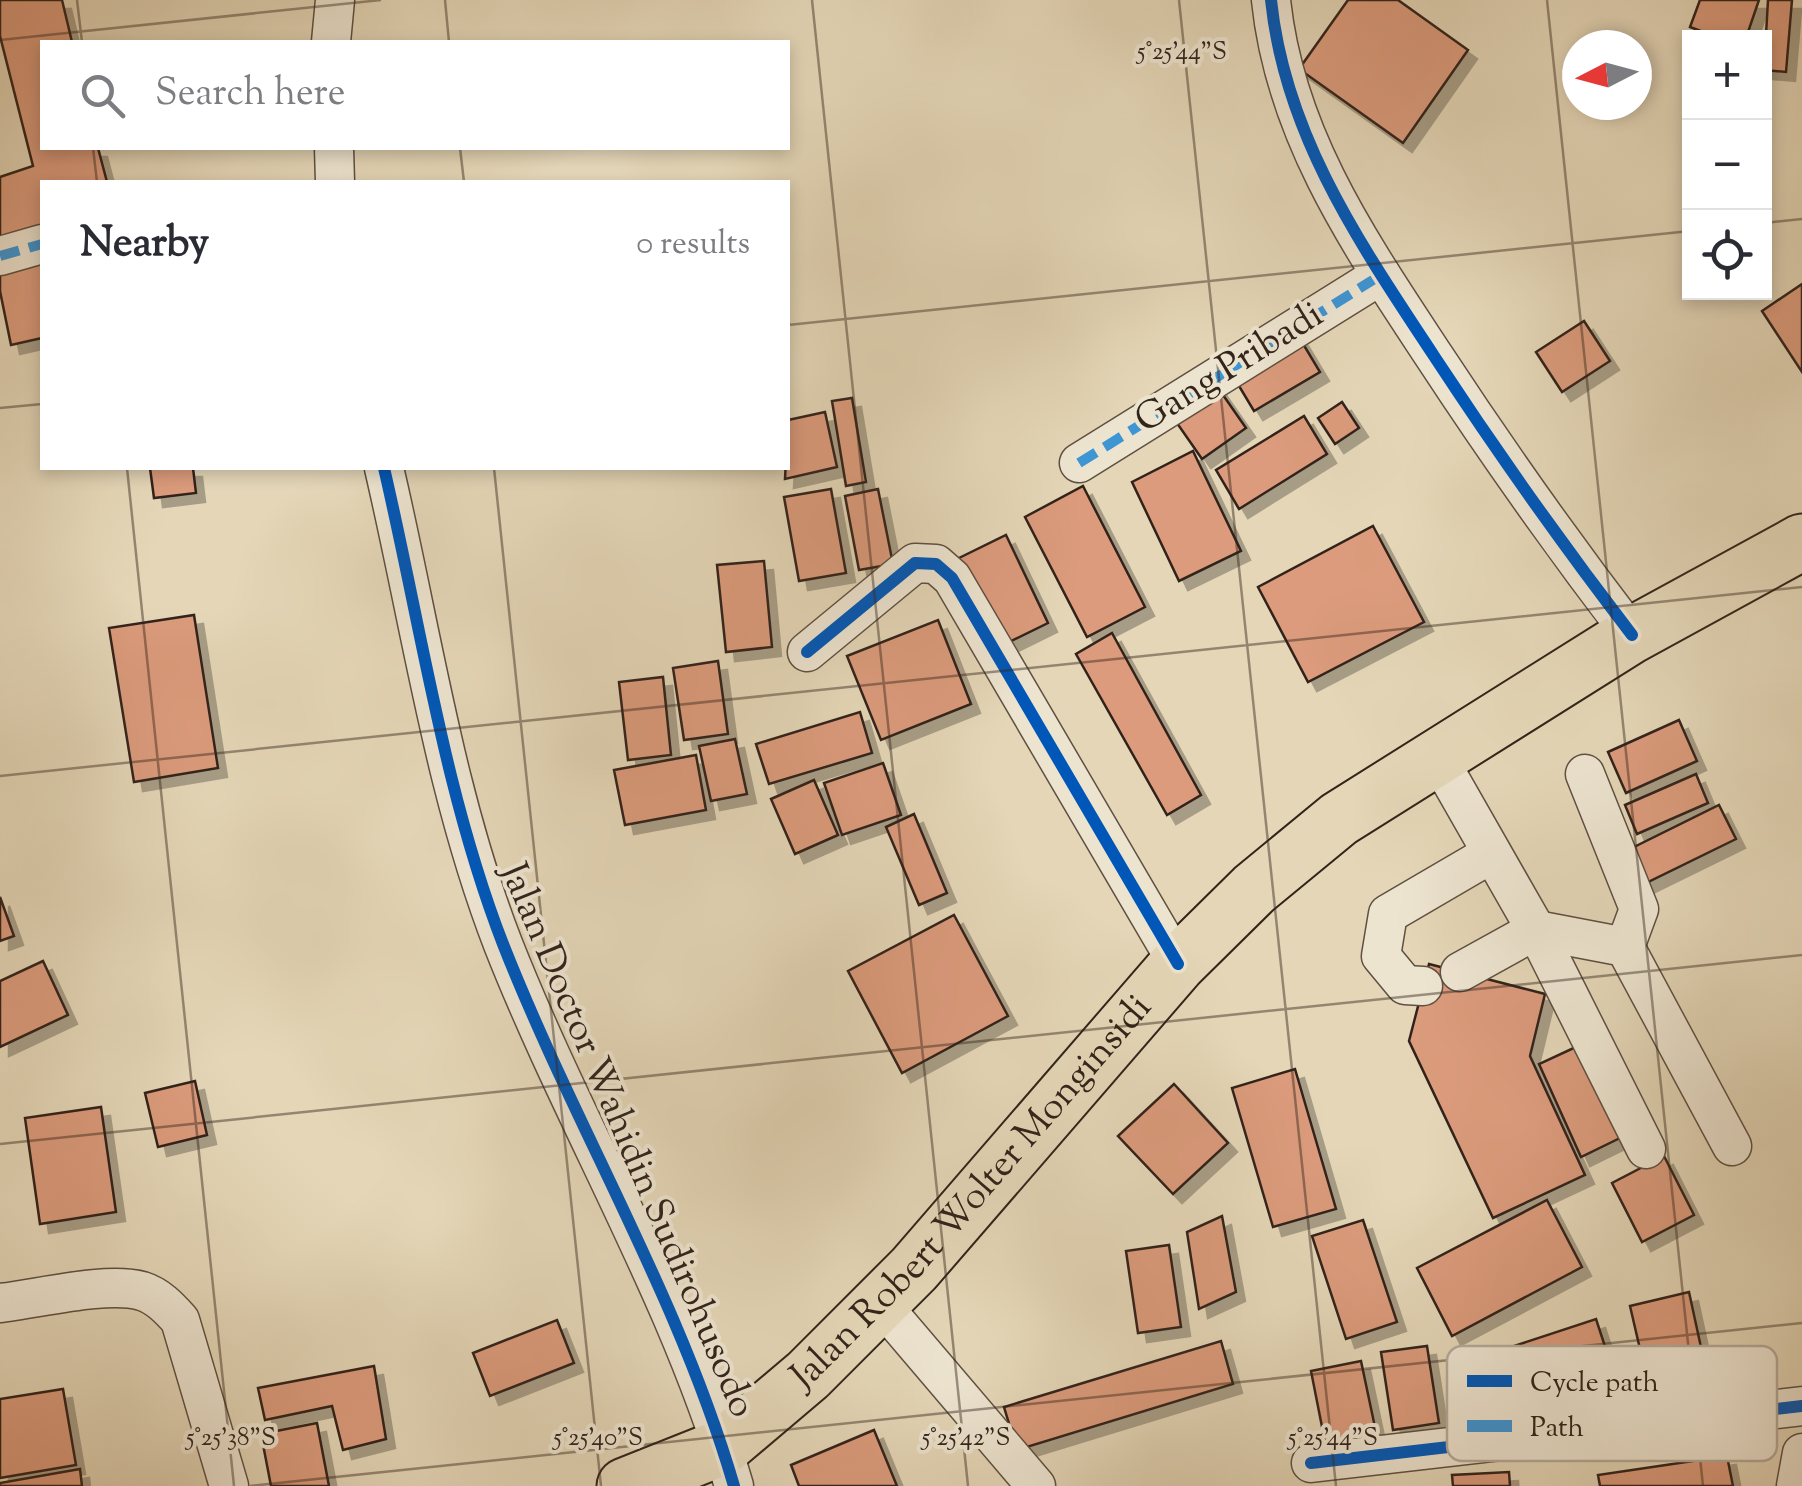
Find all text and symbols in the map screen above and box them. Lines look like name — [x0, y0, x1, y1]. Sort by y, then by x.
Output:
north arrow — [1562, 30, 1652, 120]
map controls — [1682, 30, 1772, 300]
button: + — [1682, 30, 1772, 120]
text: 5°25'44"S — [1135, 35, 1227, 71]
search box — [40, 40, 790, 150]
icon: search — [75, 68, 130, 123]
text: Search here — [155, 68, 346, 122]
button: − — [1682, 120, 1772, 210]
button: locate — [1682, 210, 1772, 300]
text: Nearby — [80, 215, 209, 275]
text: 0 results — [636, 222, 750, 268]
street label: Gang Pribadi — [1125, 290, 1335, 448]
street label: Jalan Doctor Wahidin Sudirohusodo — [484, 854, 768, 1426]
street label: Jalan Robert Wolter Monginsidi — [779, 984, 1166, 1406]
legend — [1447, 1346, 1777, 1461]
text: Cycle path — [1530, 1364, 1659, 1404]
text: Path — [1530, 1409, 1584, 1449]
text: 5°25'38"S — [184, 1421, 276, 1457]
text: 5°25'40"S — [551, 1421, 643, 1457]
text: 5°25'42"S — [920, 1421, 1010, 1457]
text: 5°25'44"S — [1286, 1421, 1378, 1457]

